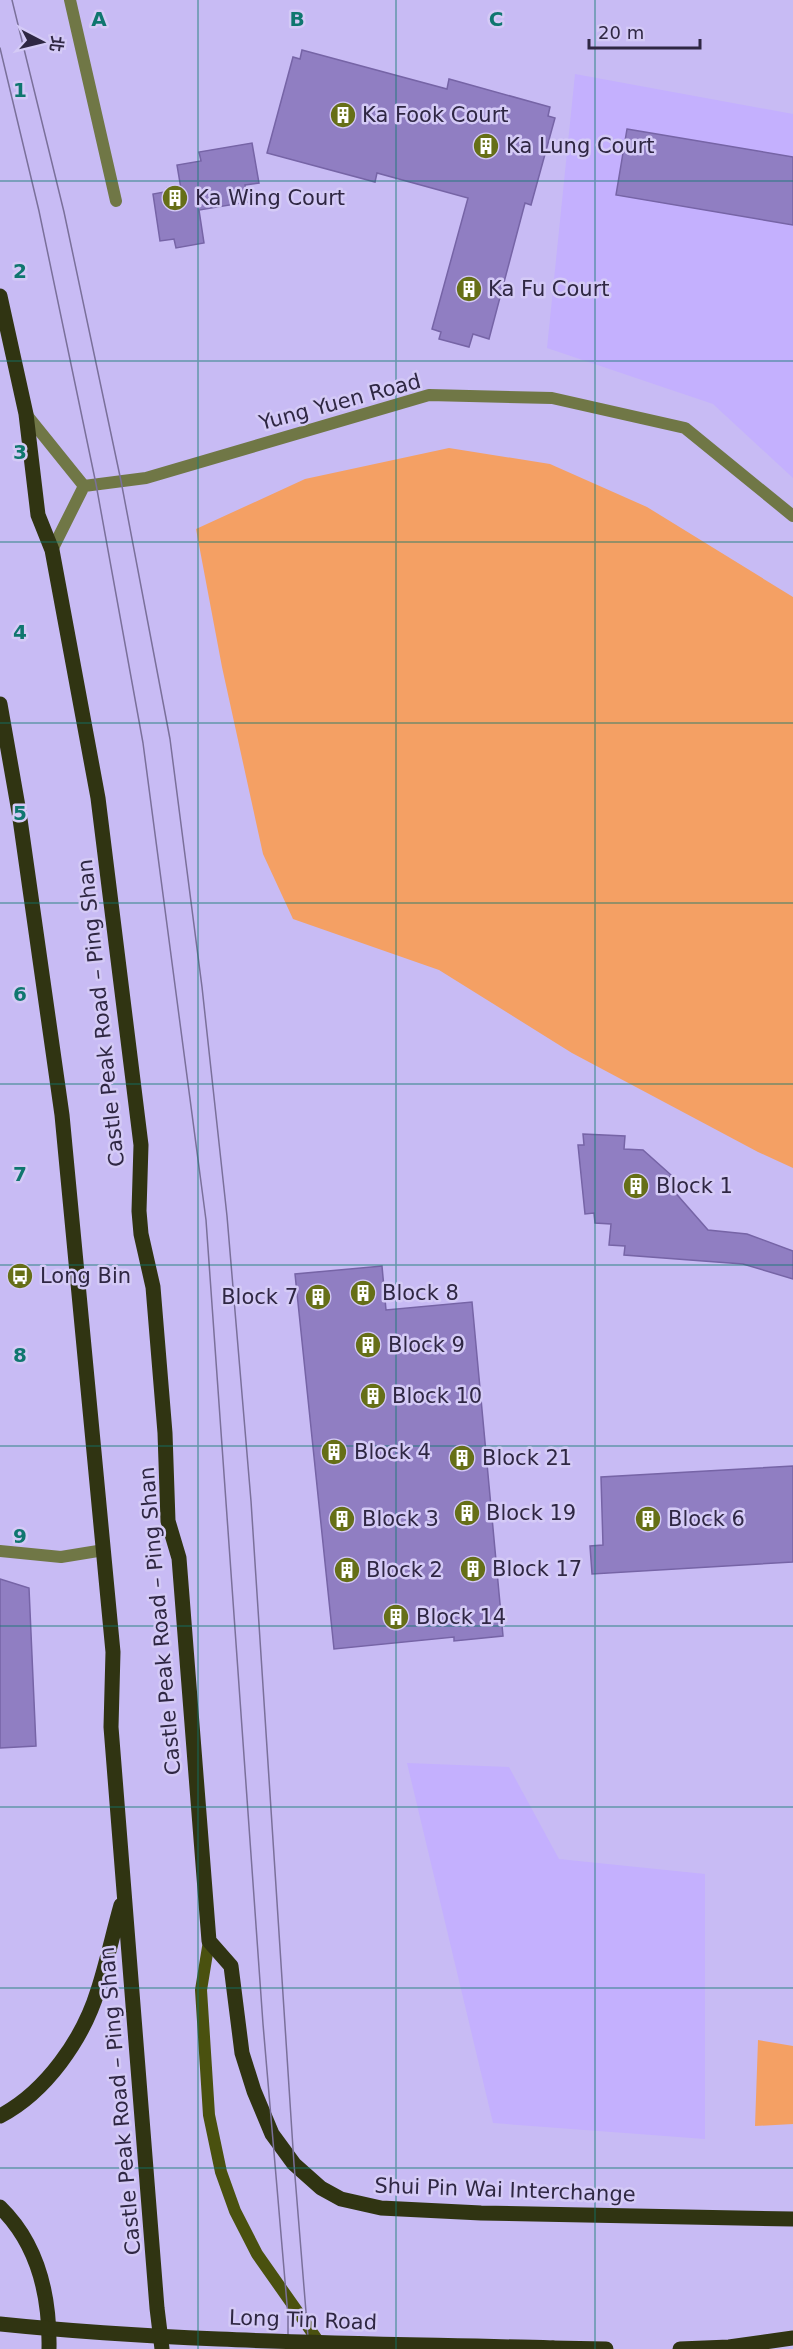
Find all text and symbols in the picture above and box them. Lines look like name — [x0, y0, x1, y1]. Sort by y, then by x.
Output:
text: A — [91, 7, 107, 31]
text: B — [289, 7, 305, 31]
text: C — [489, 7, 503, 31]
north arrow — [12, 12, 72, 72]
scale bar — [589, 12, 700, 50]
text: 20 m — [598, 22, 644, 43]
text: 北 — [46, 35, 67, 53]
text: 1 — [13, 78, 27, 102]
building icon: Ka Fook Court — [328, 100, 358, 130]
place label: Ka Fook Court — [362, 103, 509, 127]
building icon: Ka Lung Court — [471, 131, 501, 161]
place label: Ka Lung Court — [506, 134, 655, 158]
building icon: Ka Wing Court — [160, 183, 190, 213]
place label: Ka Wing Court — [195, 186, 345, 210]
text: 2 — [13, 259, 27, 283]
building icon: Ka Fu Court — [454, 274, 484, 304]
place label: Ka Fu Court — [488, 277, 610, 301]
street label: Yung Yuen Road — [256, 369, 423, 435]
text: 3 — [13, 440, 27, 464]
text: 4 — [13, 620, 27, 644]
text: 5 — [13, 801, 27, 825]
street label: Castle Peak Road – Ping Shan — [73, 858, 129, 1168]
text: 6 — [13, 982, 27, 1006]
text: 7 — [13, 1162, 27, 1186]
building icon: Block 1 — [621, 1171, 651, 1201]
place label: Block 1 — [656, 1174, 733, 1198]
bus stop icon: Long Bin — [5, 1261, 35, 1291]
place label: Long Bin — [40, 1264, 131, 1288]
building icon: Block 8 — [348, 1278, 378, 1308]
place label: Block 8 — [382, 1281, 459, 1305]
building icon: Block 7 — [303, 1282, 333, 1312]
place label: Block 7 — [221, 1285, 298, 1309]
building icon: Block 9 — [353, 1330, 383, 1360]
place label: Block 9 — [388, 1333, 465, 1357]
text: 8 — [13, 1343, 27, 1367]
building icon: Block 10 — [358, 1381, 388, 1411]
place label: Block 10 — [392, 1384, 482, 1408]
building icon: Block 4 — [319, 1437, 349, 1467]
place label: Block 4 — [354, 1440, 431, 1464]
building icon: Block 21 — [447, 1443, 477, 1473]
place label: Block 21 — [482, 1446, 572, 1470]
street label: Castle Peak Road – Ping Shan — [135, 1466, 185, 1776]
building icon: Block 19 — [452, 1498, 482, 1528]
place label: Block 19 — [486, 1501, 576, 1525]
building icon: Block 3 — [327, 1504, 357, 1534]
building icon: Block 6 — [633, 1504, 663, 1534]
place label: Block 3 — [362, 1507, 439, 1531]
place label: Block 6 — [668, 1507, 745, 1531]
text: 9 — [13, 1524, 27, 1548]
building icon: Block 17 — [458, 1554, 488, 1584]
building icon: Block 2 — [332, 1555, 362, 1585]
place label: Block 17 — [492, 1557, 582, 1581]
place label: Block 2 — [366, 1558, 443, 1582]
building icon: Block 14 — [381, 1602, 411, 1632]
place label: Block 14 — [416, 1605, 506, 1629]
street label: Castle Peak Road – Ping Shan — [95, 1946, 145, 2256]
street label: Shui Pin Wai Interchange — [374, 2173, 636, 2207]
street label: Long Tin Road — [229, 2305, 377, 2335]

